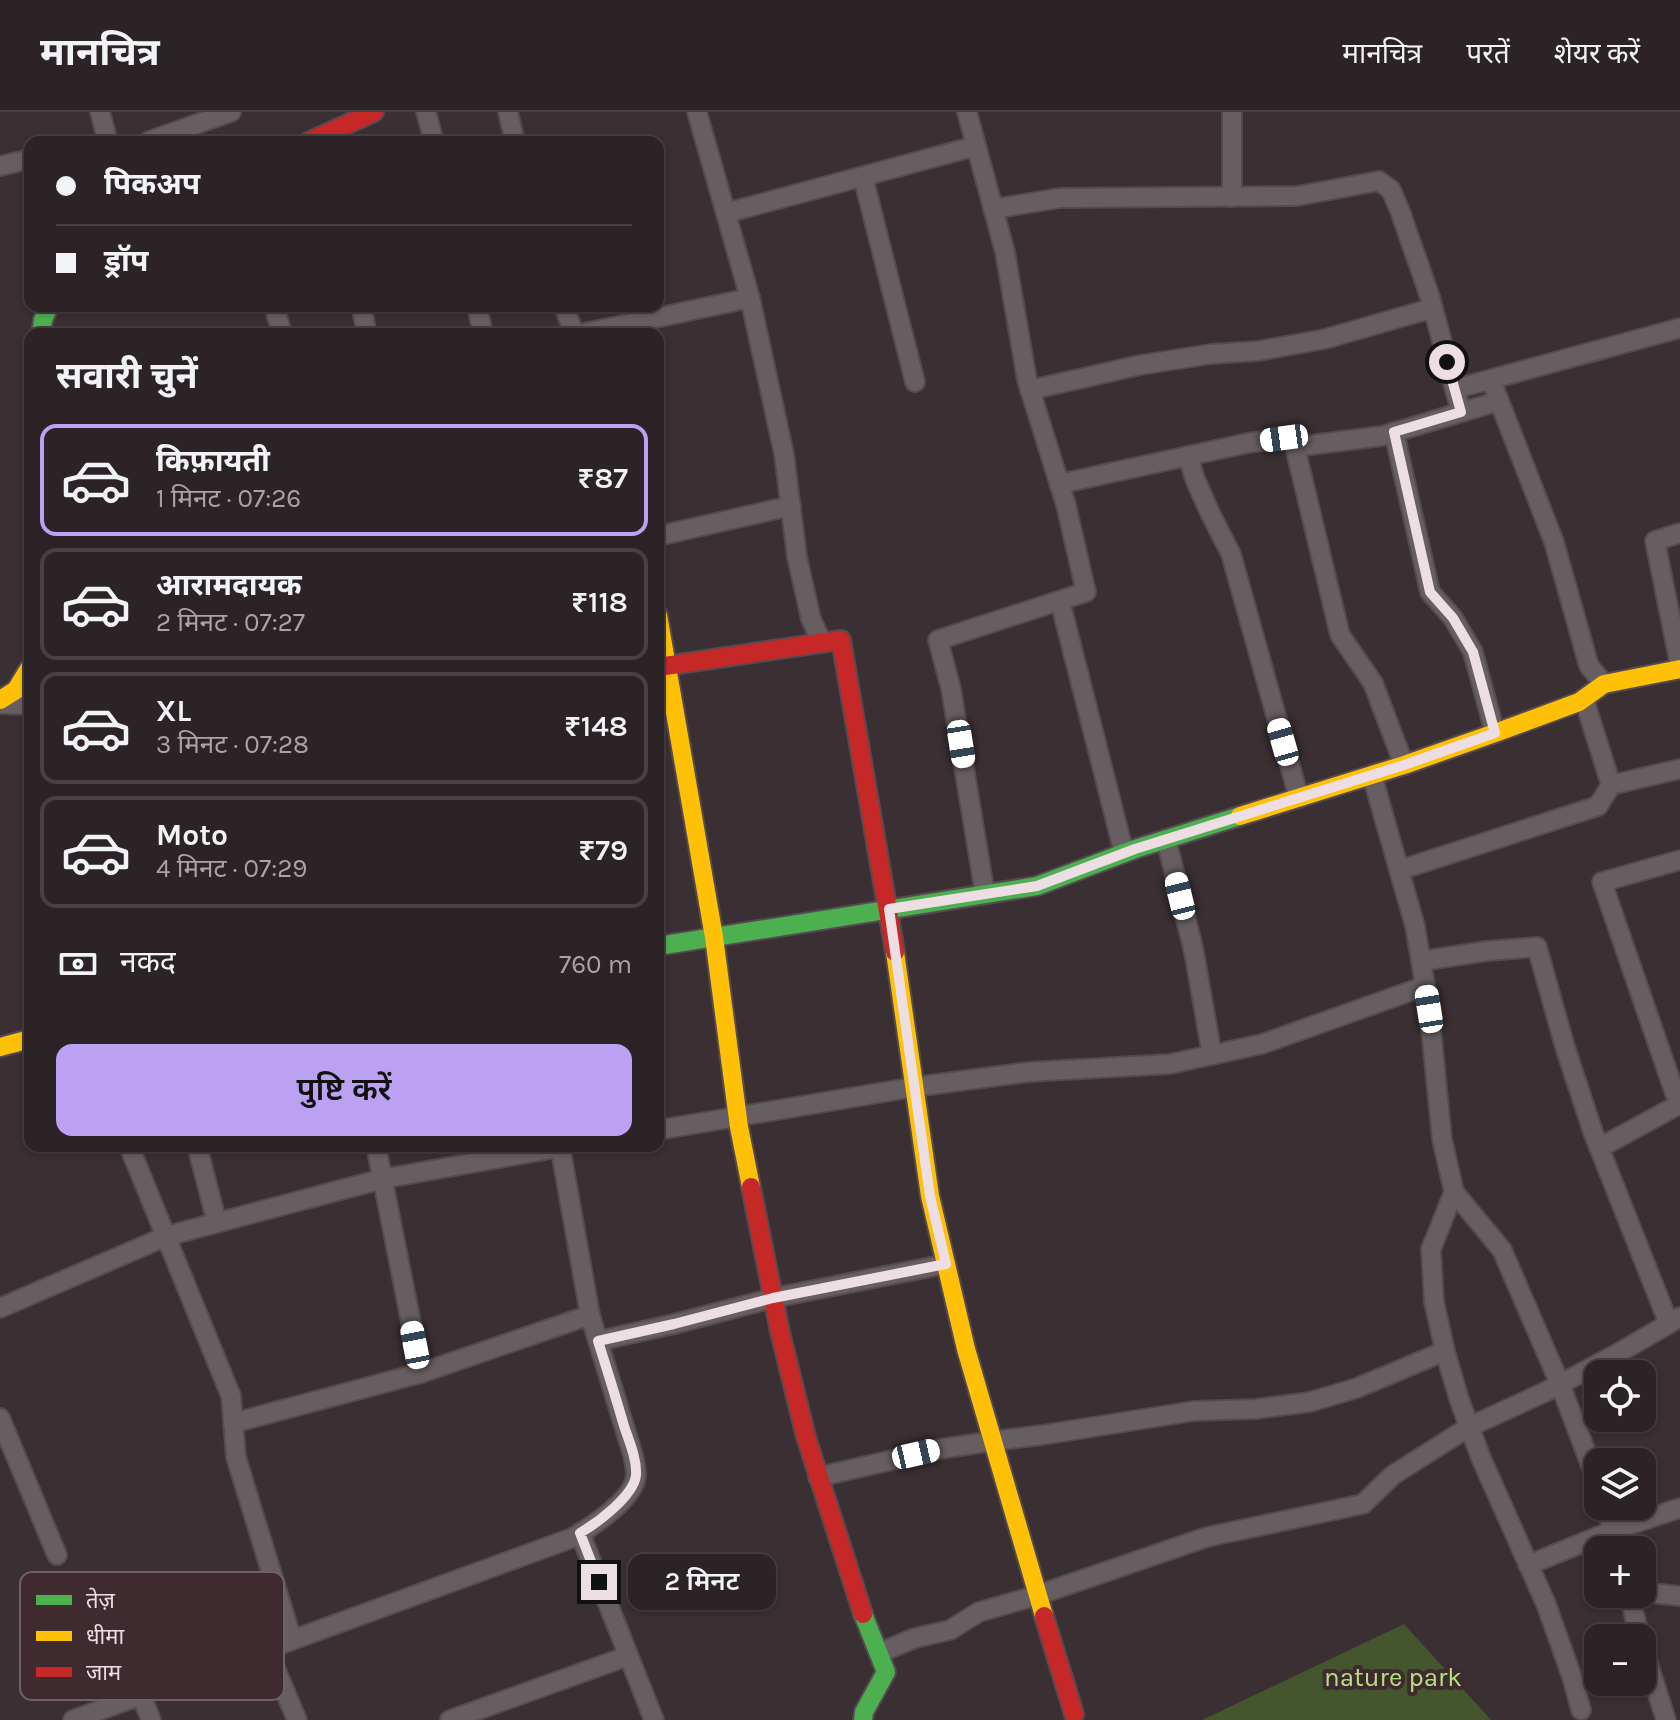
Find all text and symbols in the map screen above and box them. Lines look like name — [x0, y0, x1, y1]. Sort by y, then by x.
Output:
text: मानचित्र — [40, 30, 160, 75]
text: मानचित्र — [1342, 37, 1422, 70]
text: परतें — [1466, 37, 1510, 70]
text: शेयर करें — [1554, 37, 1640, 70]
text: पिकअप — [104, 166, 200, 202]
text: ड्रॉप — [104, 243, 148, 279]
route start — [1429, 344, 1465, 380]
text: सवारी चुनें — [56, 355, 198, 397]
car — [1259, 423, 1309, 453]
text: किफ़ायती — [156, 443, 270, 479]
icon: car — [60, 444, 132, 516]
text: ₹87 — [577, 460, 628, 496]
text: 1 मिनट · 07:26 — [156, 483, 301, 514]
text: आरामदायक — [156, 567, 302, 603]
icon: car — [60, 568, 132, 640]
text: ₹118 — [571, 584, 628, 620]
text: 2 मिनट · 07:27 — [156, 607, 305, 638]
icon: car — [60, 692, 132, 764]
text: XL — [156, 693, 191, 729]
text: ₹148 — [564, 708, 628, 744]
car — [1265, 716, 1301, 768]
car — [945, 718, 977, 770]
text: 3 मिनट · 07:28 — [156, 729, 309, 760]
icon: car — [60, 816, 132, 888]
text: Moto — [156, 817, 228, 853]
text: ₹79 — [578, 832, 628, 868]
text: 4 मिनट · 07:29 — [156, 853, 307, 884]
car — [1163, 870, 1197, 922]
icon: cash — [56, 942, 100, 986]
text: नकद — [120, 944, 176, 980]
text: 760 m — [559, 949, 632, 980]
car — [1413, 983, 1445, 1035]
button: पुष्टि करें — [56, 1044, 632, 1136]
car — [399, 1319, 431, 1371]
map controls — [1584, 1360, 1656, 1696]
button: locate — [1584, 1360, 1656, 1432]
car — [890, 1437, 942, 1471]
button: layers — [1584, 1448, 1656, 1520]
button: + — [1584, 1536, 1656, 1608]
callout: 2 मिनट — [627, 1554, 775, 1610]
route end — [581, 1564, 617, 1600]
text: 2 मिनट — [665, 1566, 739, 1597]
legend — [20, 1572, 284, 1700]
text: तेज़ — [86, 1587, 116, 1614]
text: धीमा — [86, 1624, 124, 1650]
button: − — [1584, 1624, 1656, 1696]
text: जाम — [86, 1660, 122, 1686]
park label: nature park — [1324, 1662, 1462, 1693]

